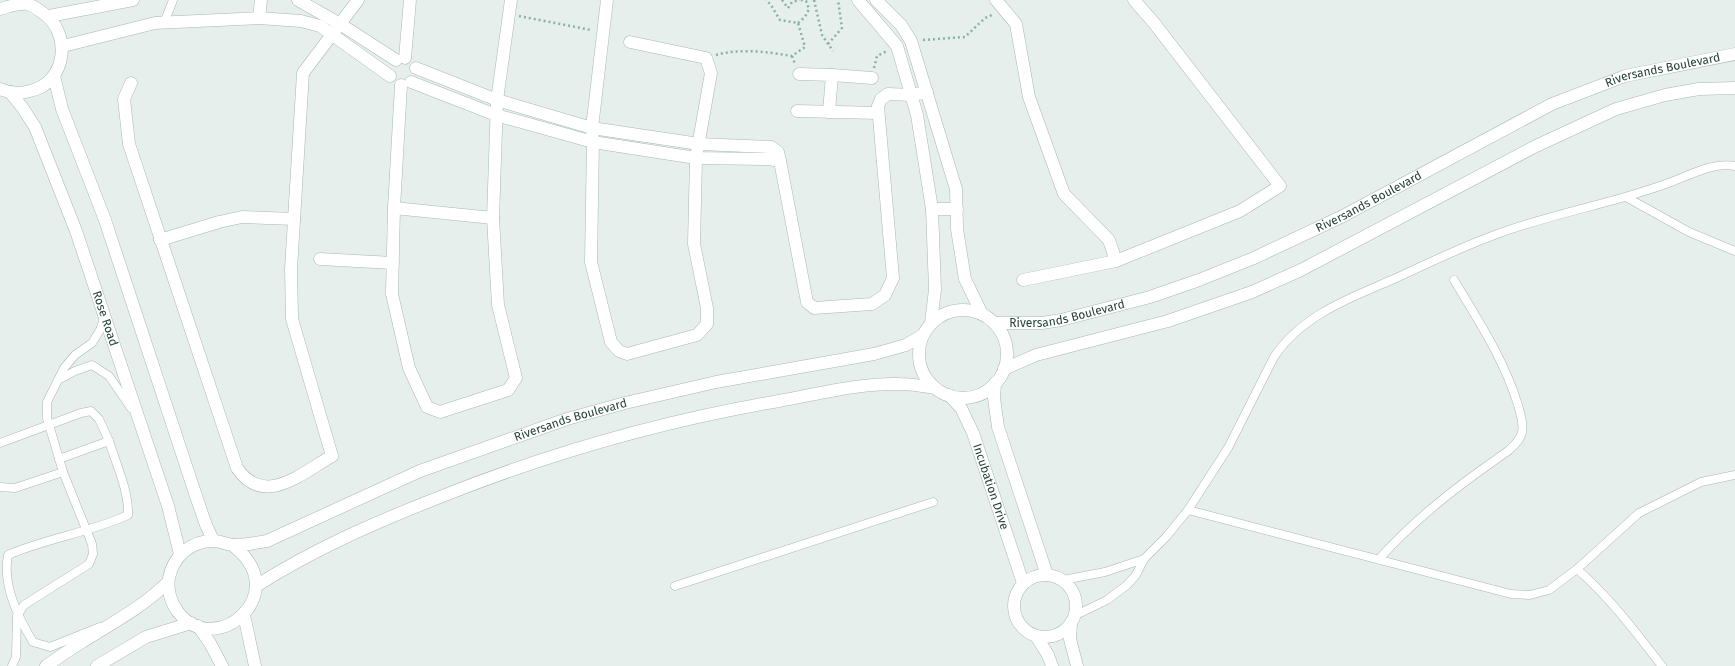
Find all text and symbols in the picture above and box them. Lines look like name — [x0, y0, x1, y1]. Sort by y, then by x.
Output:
street label: Riversands Boulevard — [1603, 50, 1721, 90]
street label: Riversands Boulevard — [1313, 168, 1424, 235]
street label: Rose Road — [90, 289, 121, 348]
street label: Riversands Boulevard — [1009, 297, 1126, 330]
street label: Riversands Boulevard — [512, 396, 628, 444]
street label: Incubation Drive — [970, 442, 1012, 532]

